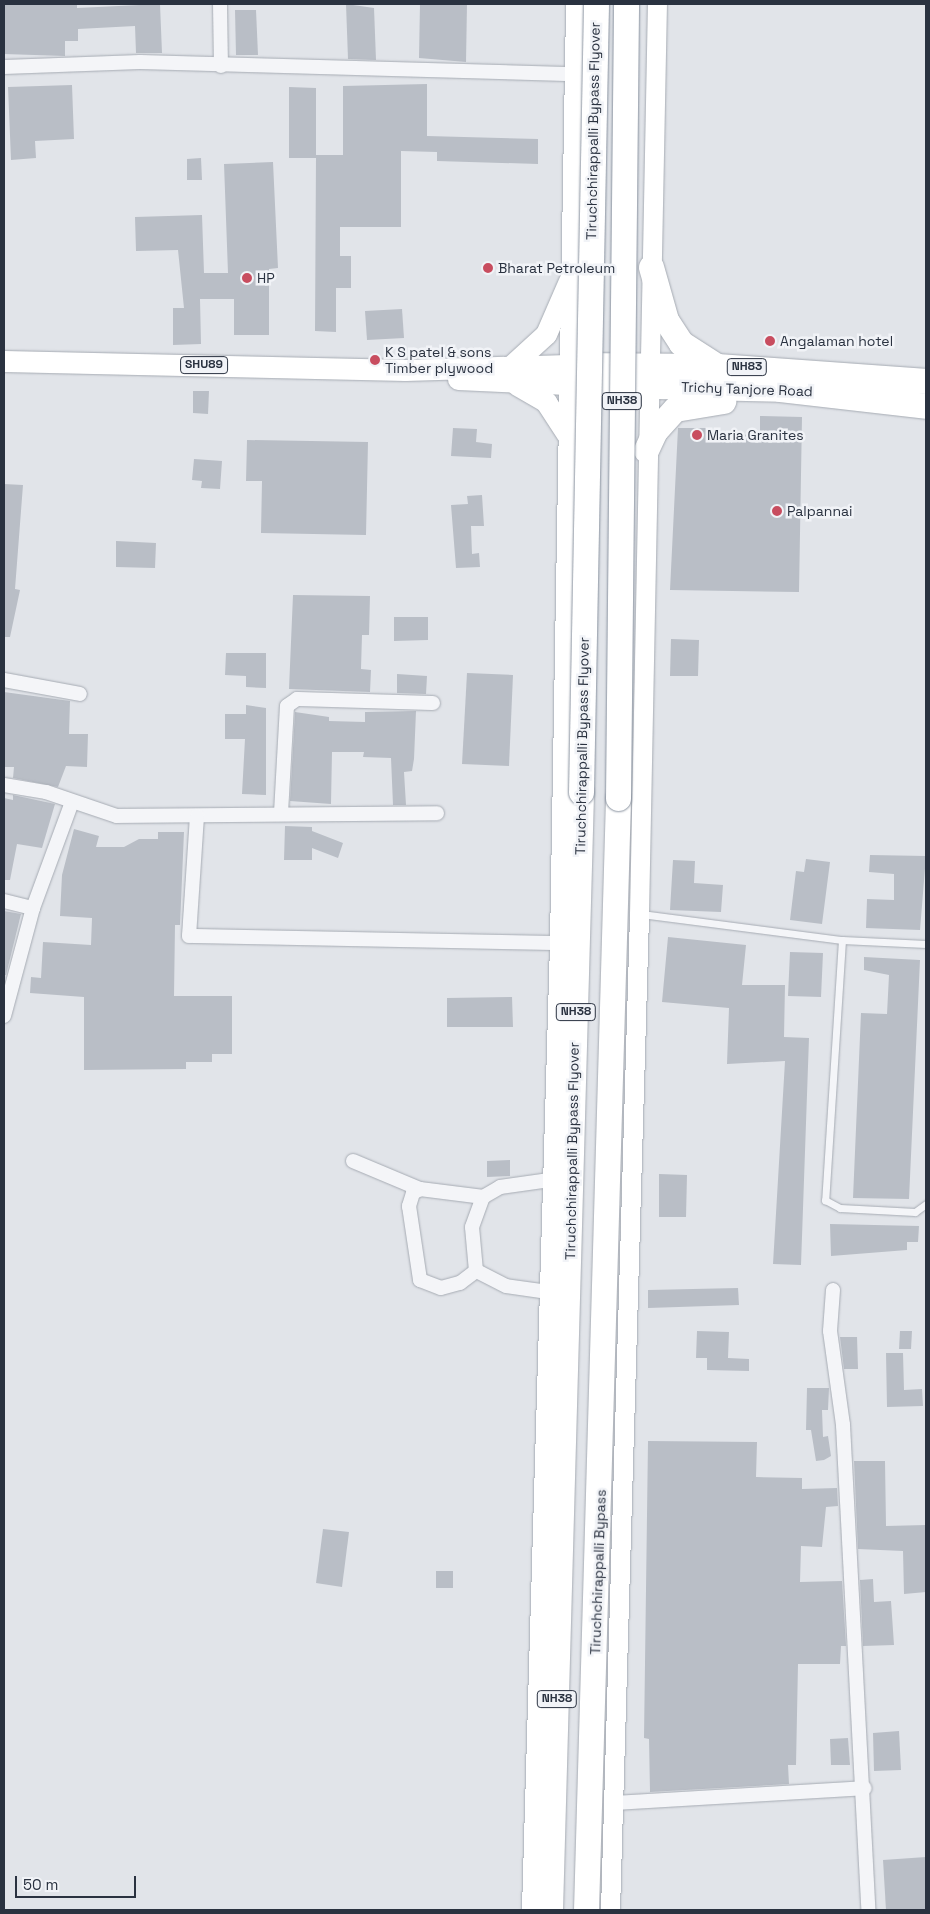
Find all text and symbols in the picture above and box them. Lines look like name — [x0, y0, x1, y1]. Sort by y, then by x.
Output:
street label: Tiruchchirappalli Bypass Flyover — [583, 22, 603, 240]
place label: Bharat Petroleum — [498, 260, 615, 276]
marker: Bharat Petroleum — [482, 262, 494, 274]
place label: HP — [257, 270, 275, 286]
marker: HP — [241, 272, 253, 284]
place label: Angalaman hotel — [780, 333, 893, 349]
marker: Angalaman hotel — [764, 335, 776, 347]
place label: K S patel & sons Timber plywood — [385, 344, 493, 377]
marker: K S patel & sons Timber plywood — [369, 354, 381, 366]
road number: SHU89 — [179, 356, 229, 374]
road number: NH83 — [726, 358, 768, 377]
street label: Trichy Tanjore Road — [681, 378, 813, 400]
road number: NH38 — [601, 392, 643, 411]
place label: Maria Granites — [707, 427, 804, 443]
marker: Maria Granites — [691, 429, 703, 441]
place label: Palpannai — [787, 503, 852, 519]
marker: Palpannai — [771, 505, 783, 517]
street label: Tiruchchirappalli Bypass Flyover — [572, 637, 592, 855]
road number: NH38 — [555, 1002, 597, 1022]
street label: Tiruchchirappalli Bypass Flyover — [562, 1042, 582, 1260]
street label: Tiruchchirappalli Bypass — [587, 1489, 609, 1655]
road number: NH38 — [536, 1690, 578, 1708]
scale bar — [18, 1866, 139, 1898]
text: 50 m — [23, 1875, 58, 1894]

